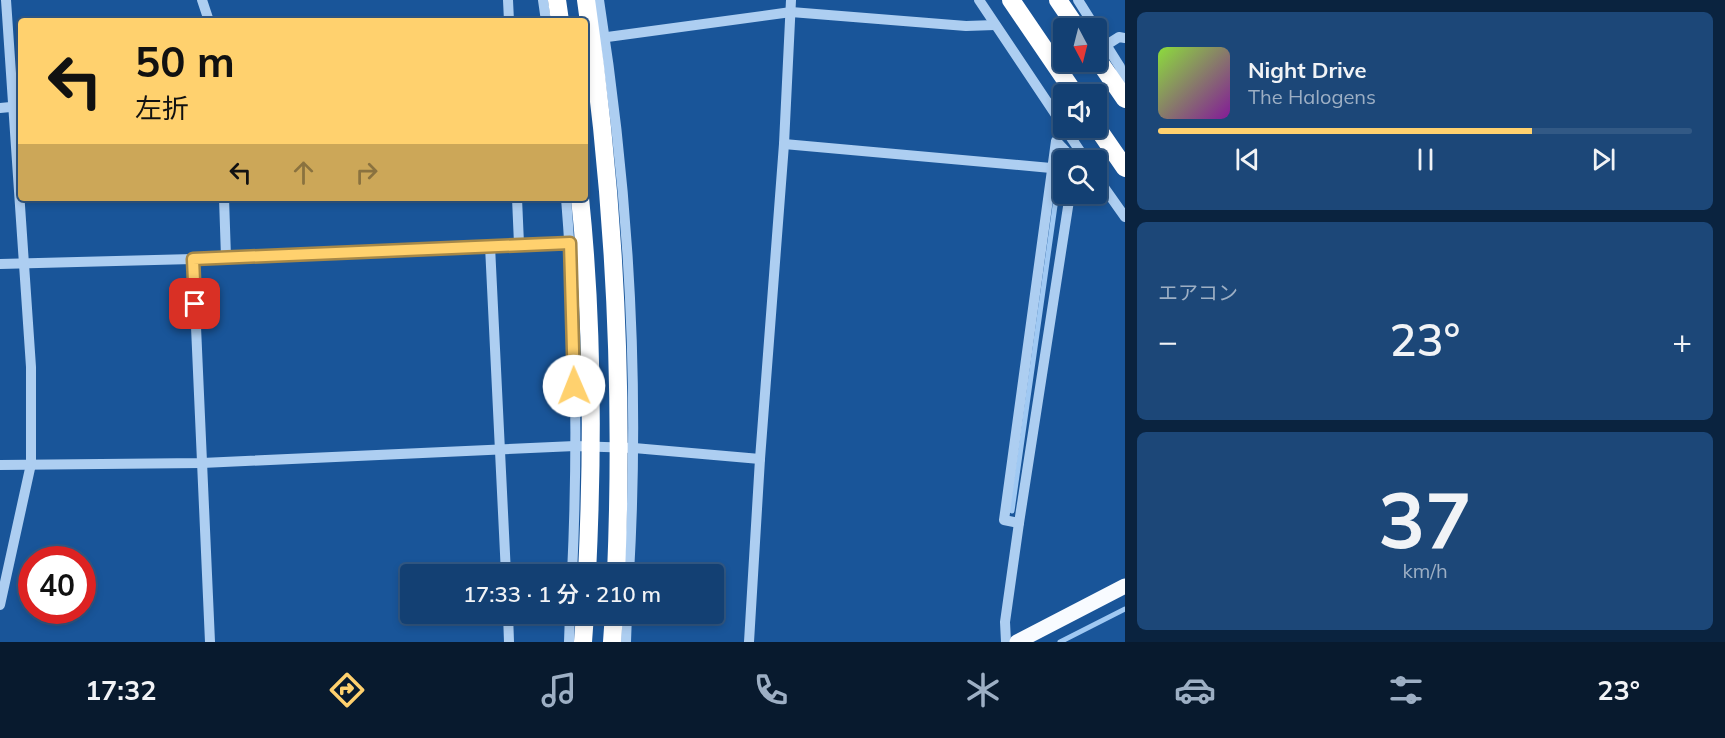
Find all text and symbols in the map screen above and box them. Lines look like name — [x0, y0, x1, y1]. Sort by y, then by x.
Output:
north arrow — [1053, 18, 1107, 72]
map controls — [1053, 18, 1107, 204]
text: 50 m — [135, 35, 235, 88]
icon: left — [36, 42, 114, 120]
text: Night Drive — [1248, 56, 1367, 84]
button: sound — [1053, 84, 1107, 138]
text: The Halogens — [1248, 84, 1376, 109]
text: 左折 — [135, 91, 189, 125]
icon: previous — [1231, 143, 1264, 176]
icon: pause — [1409, 143, 1442, 176]
icon: next — [1587, 143, 1620, 176]
button: search — [1053, 150, 1107, 204]
icon: left — [224, 156, 257, 189]
icon: ahead — [287, 156, 320, 189]
icon: right — [350, 156, 383, 189]
pin — [169, 278, 220, 329]
text: エアコン — [1158, 280, 1238, 305]
icon: arrive — [178, 287, 211, 320]
text: 23° — [1390, 311, 1460, 367]
text: − — [1158, 320, 1178, 361]
text: + — [1672, 320, 1692, 361]
position arrow — [542, 354, 606, 418]
text: 37 — [1378, 470, 1472, 568]
speed limit sign: 40 — [18, 546, 96, 624]
text: km/h — [1402, 558, 1448, 583]
text: 17:33 · 1 分 · 210 m — [463, 580, 661, 608]
icon: directions — [326, 669, 368, 711]
icon: music — [538, 669, 580, 711]
icon: phone — [750, 669, 792, 711]
icon: climate — [962, 669, 1004, 711]
icon: car — [1174, 669, 1216, 711]
icon: filters — [1385, 669, 1427, 711]
text: 17:32 — [85, 673, 156, 707]
text: 23° — [1597, 673, 1640, 707]

